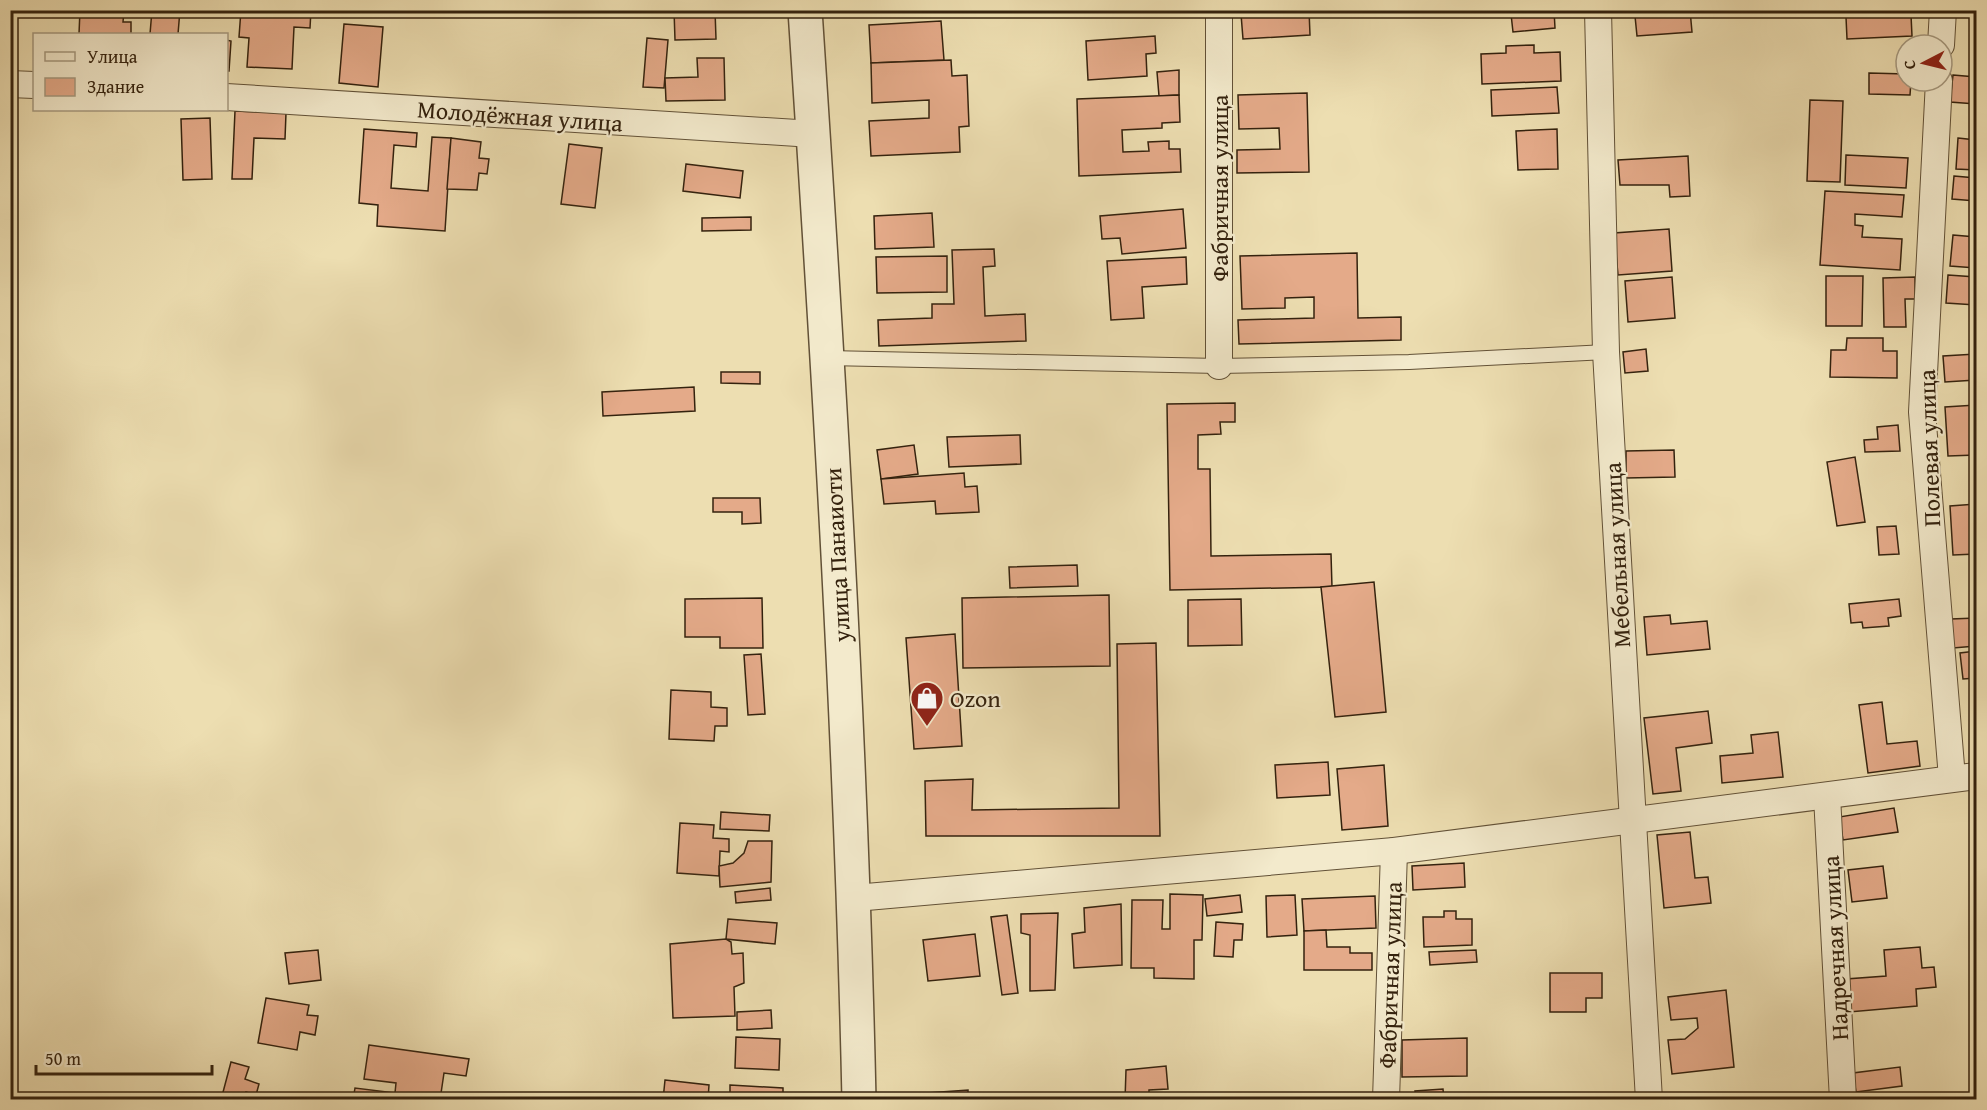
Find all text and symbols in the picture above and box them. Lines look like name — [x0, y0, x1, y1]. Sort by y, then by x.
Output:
legend — [33, 33, 228, 111]
north arrow — [1894, 33, 1954, 93]
text: Улица — [87, 43, 138, 70]
text: С — [1897, 59, 1922, 71]
text: Здание — [87, 73, 144, 100]
street label: Молодёжная улица — [416, 91, 625, 141]
street label: Фабричная улица — [1202, 94, 1237, 281]
street label: Полевая улица — [1909, 368, 1949, 527]
street label: Мебельная улица — [1595, 461, 1639, 649]
street label: улица Панаиоти — [815, 467, 859, 644]
shop icon: Ozon — [909, 680, 945, 727]
place label: Ozon — [950, 681, 1001, 716]
street label: Надречная улица — [1813, 854, 1857, 1041]
street label: Фабричная улица — [1369, 880, 1411, 1069]
scale bar — [36, 1038, 212, 1076]
text: 50 m — [45, 1045, 81, 1072]

